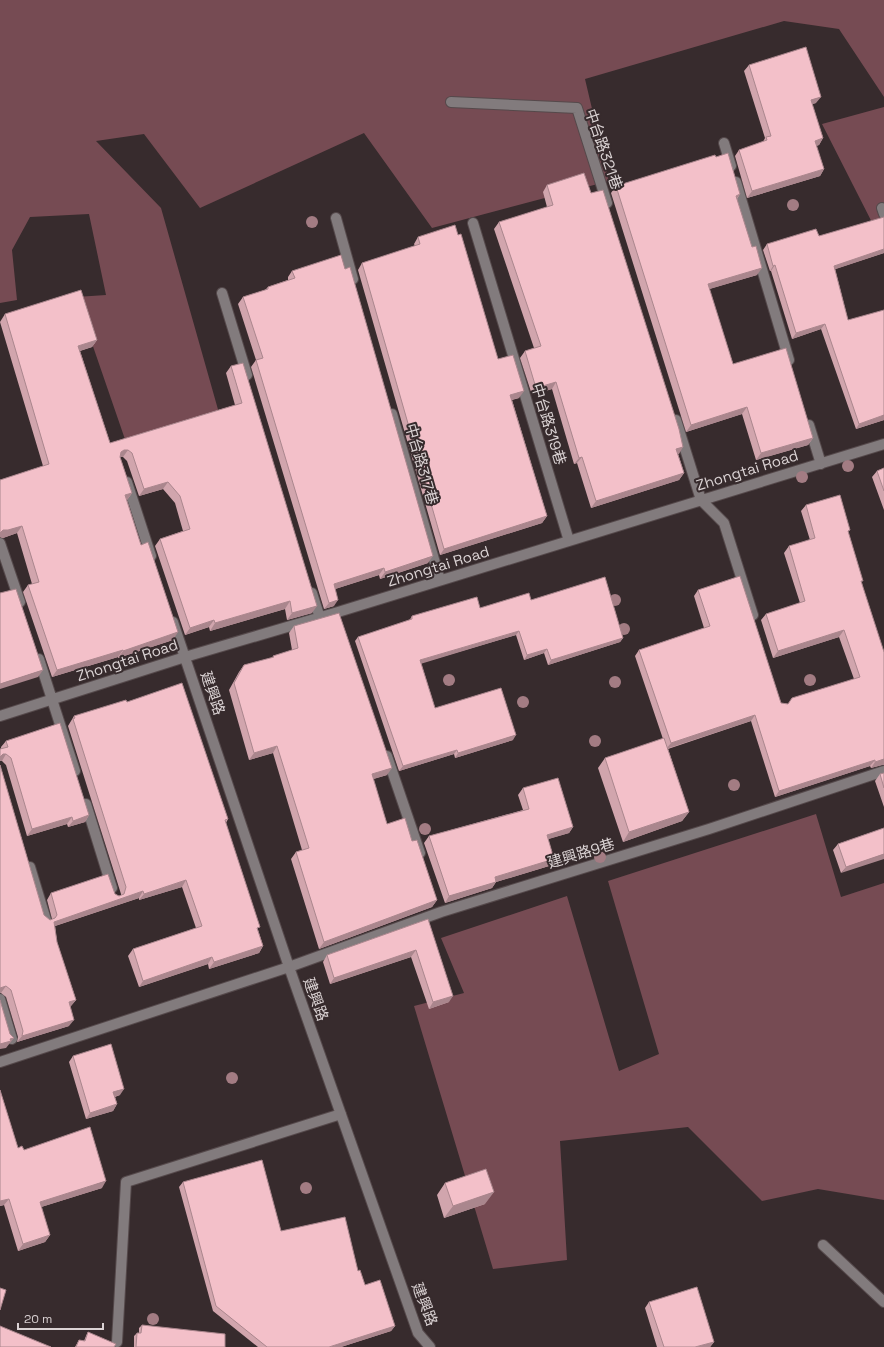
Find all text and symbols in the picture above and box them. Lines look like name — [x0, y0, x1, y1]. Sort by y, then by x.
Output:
street label: 中台路321巷 — [581, 106, 627, 192]
street label: 中台路319巷 — [528, 381, 570, 467]
street label: 中台路317巷 — [401, 421, 443, 507]
street label: Zhongtai Road — [694, 445, 800, 495]
street label: Zhongtai Road — [385, 541, 491, 591]
street label: Zhongtai Road — [74, 635, 180, 685]
street label: 建興路 — [197, 669, 229, 717]
street label: 建興路9巷 — [545, 834, 617, 872]
street label: 建興路 — [299, 975, 333, 1023]
street label: 建興路 — [408, 1280, 442, 1328]
scale bar — [18, 1305, 103, 1331]
text: 20 m — [24, 1311, 52, 1327]

